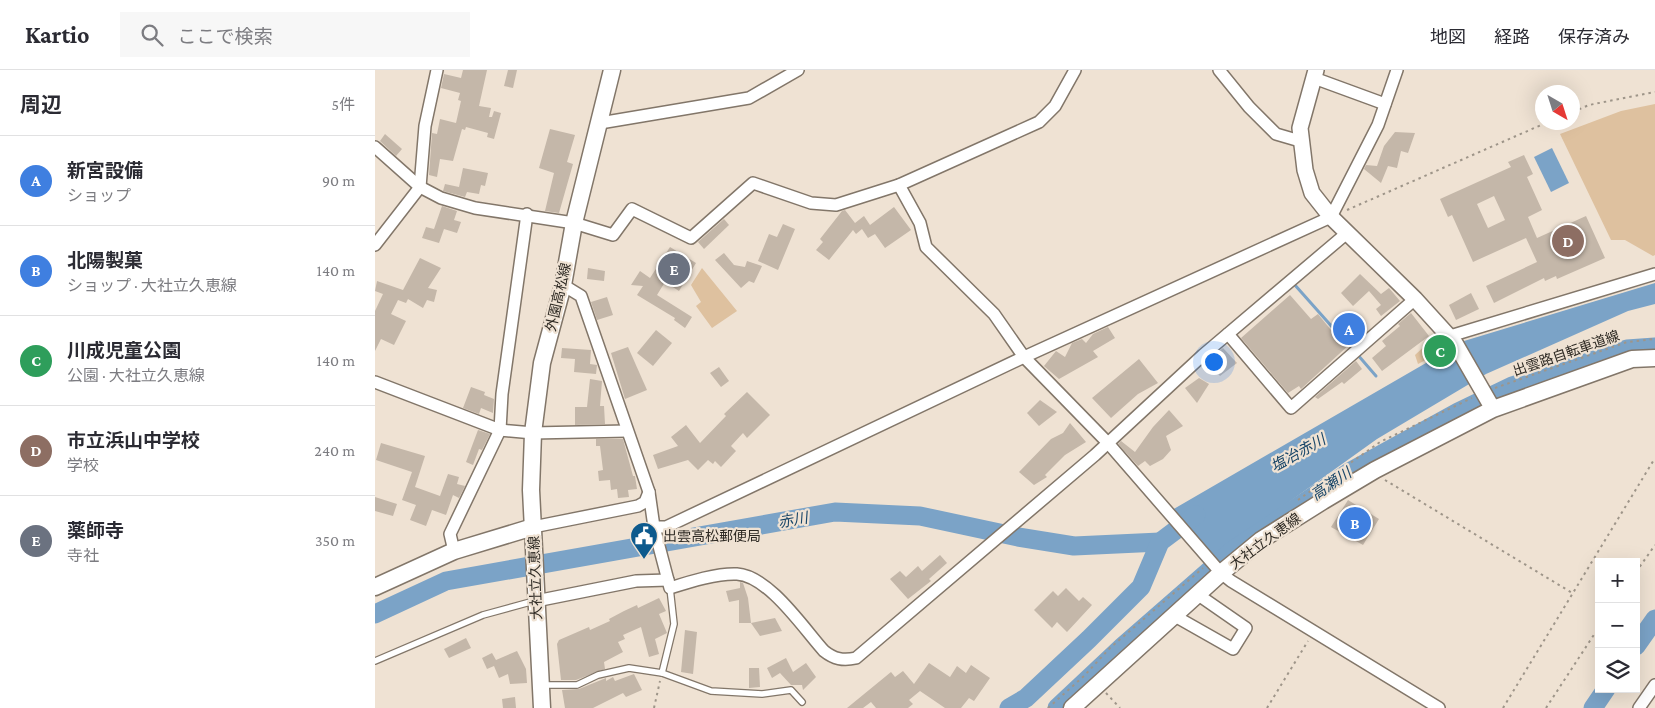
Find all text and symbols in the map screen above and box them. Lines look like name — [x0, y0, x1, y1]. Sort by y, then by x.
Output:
search box — [120, 12, 470, 57]
text: Kartio — [25, 21, 90, 48]
icon: search — [138, 21, 166, 49]
text: ここで検索 — [178, 26, 273, 47]
text: 地図 — [1430, 27, 1466, 47]
text: 経路 — [1494, 27, 1530, 47]
text: 保存済み — [1558, 27, 1630, 47]
north arrow — [1535, 85, 1580, 130]
text: 周辺 — [20, 93, 62, 117]
text: 5件 — [331, 96, 355, 113]
text: 新宮設備 — [67, 160, 143, 181]
text: A — [31, 172, 41, 189]
text: 90 m — [322, 172, 355, 189]
text: ショップ — [67, 187, 131, 204]
pin: D — [1552, 222, 1584, 260]
text: 北陽製菓 — [67, 250, 143, 271]
pin: E — [658, 250, 690, 288]
street label: 外園高松線 — [542, 261, 574, 333]
text: B — [31, 262, 41, 279]
text: 140 m — [317, 262, 355, 279]
text: ショップ · 大社立久恵線 — [67, 277, 237, 294]
pin: A — [1333, 310, 1365, 348]
street label: 出雲路自転車道線 — [1510, 327, 1622, 379]
pin: C — [1424, 332, 1456, 370]
text: 川成児童公園 — [67, 340, 181, 361]
your location — [1201, 349, 1227, 375]
text: C — [31, 352, 41, 369]
text: 140 m — [317, 352, 355, 369]
text: 公園 · 大社立久恵線 — [67, 367, 205, 384]
text: 市立浜山中学校 — [67, 430, 200, 451]
water label: 塩冶赤川 — [1268, 430, 1330, 475]
text: D — [30, 442, 42, 459]
text: 240 m — [314, 442, 355, 459]
text: 学校 — [67, 457, 99, 474]
water label: 高瀬川 — [1308, 464, 1356, 503]
pin: B — [1339, 504, 1371, 542]
water label: 赤川 — [777, 509, 811, 530]
street label: 大社立久恵線 — [1226, 510, 1304, 572]
text: 薬師寺 — [67, 520, 124, 541]
public building icon: 出雲高松郵便局 — [629, 521, 659, 560]
place label: 出雲高松郵便局 — [663, 528, 761, 544]
text: E — [31, 532, 41, 549]
text: 350 m — [315, 532, 355, 549]
street label: 大社立久恵線 — [526, 536, 544, 620]
text: 寺社 — [67, 547, 99, 564]
map controls — [1595, 558, 1640, 693]
button: + — [1595, 558, 1640, 603]
button: − — [1595, 603, 1640, 648]
button: layers — [1595, 648, 1640, 693]

